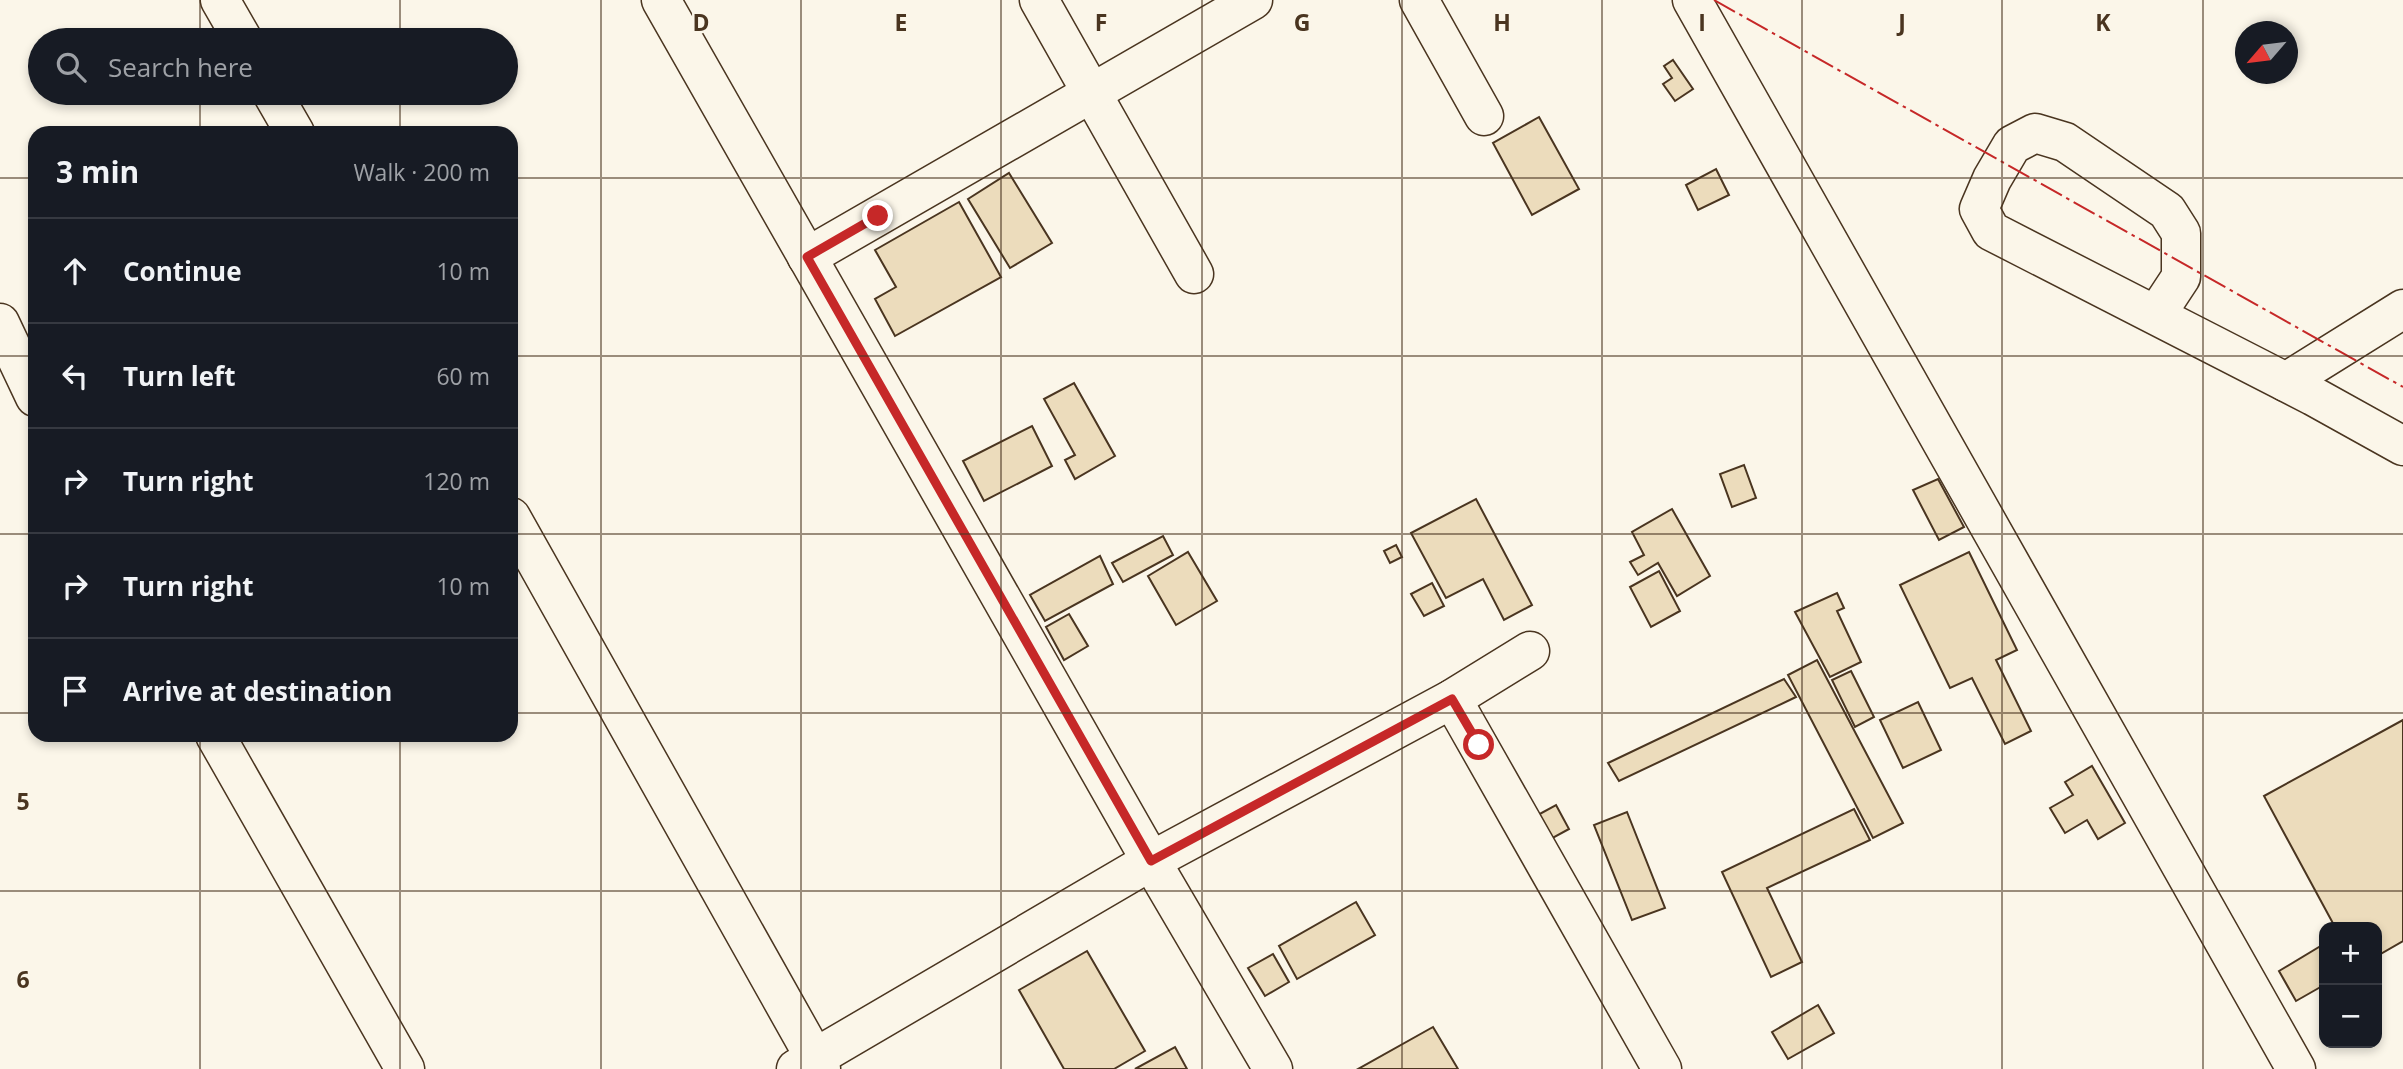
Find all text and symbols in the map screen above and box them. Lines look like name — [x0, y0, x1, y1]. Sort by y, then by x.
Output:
text: D — [692, 6, 710, 38]
text: E — [895, 6, 907, 38]
text: F — [1095, 6, 1107, 38]
text: G — [1294, 6, 1310, 38]
text: H — [1493, 6, 1511, 38]
text: I — [1698, 6, 1706, 38]
text: J — [1896, 6, 1906, 38]
text: K — [2095, 6, 2111, 38]
north arrow — [2235, 21, 2298, 84]
search box — [28, 28, 518, 105]
icon: search — [52, 48, 90, 86]
text: Search here — [108, 49, 253, 85]
text: 3 min — [56, 151, 139, 192]
text: Walk · 200 m — [353, 156, 490, 188]
route end — [862, 200, 893, 231]
icon: ahead — [56, 252, 94, 290]
text: Continue — [123, 253, 242, 289]
text: 10 m — [436, 255, 490, 287]
icon: left — [56, 357, 94, 395]
text: Turn left — [123, 358, 235, 394]
text: 60 m — [436, 360, 490, 392]
icon: right — [56, 462, 94, 500]
text: Turn right — [123, 463, 254, 499]
text: 120 m — [423, 465, 490, 497]
icon: right — [56, 567, 94, 605]
text: Turn right — [123, 568, 254, 604]
text: 10 m — [436, 570, 490, 602]
icon: arrive — [56, 672, 94, 710]
text: Arrive at destination — [123, 673, 392, 709]
route start — [1463, 729, 1494, 760]
text: 5 — [16, 785, 30, 817]
map controls — [2319, 922, 2382, 1048]
button: + — [2319, 922, 2382, 985]
text: 6 — [16, 963, 30, 995]
button: − — [2319, 985, 2382, 1048]

